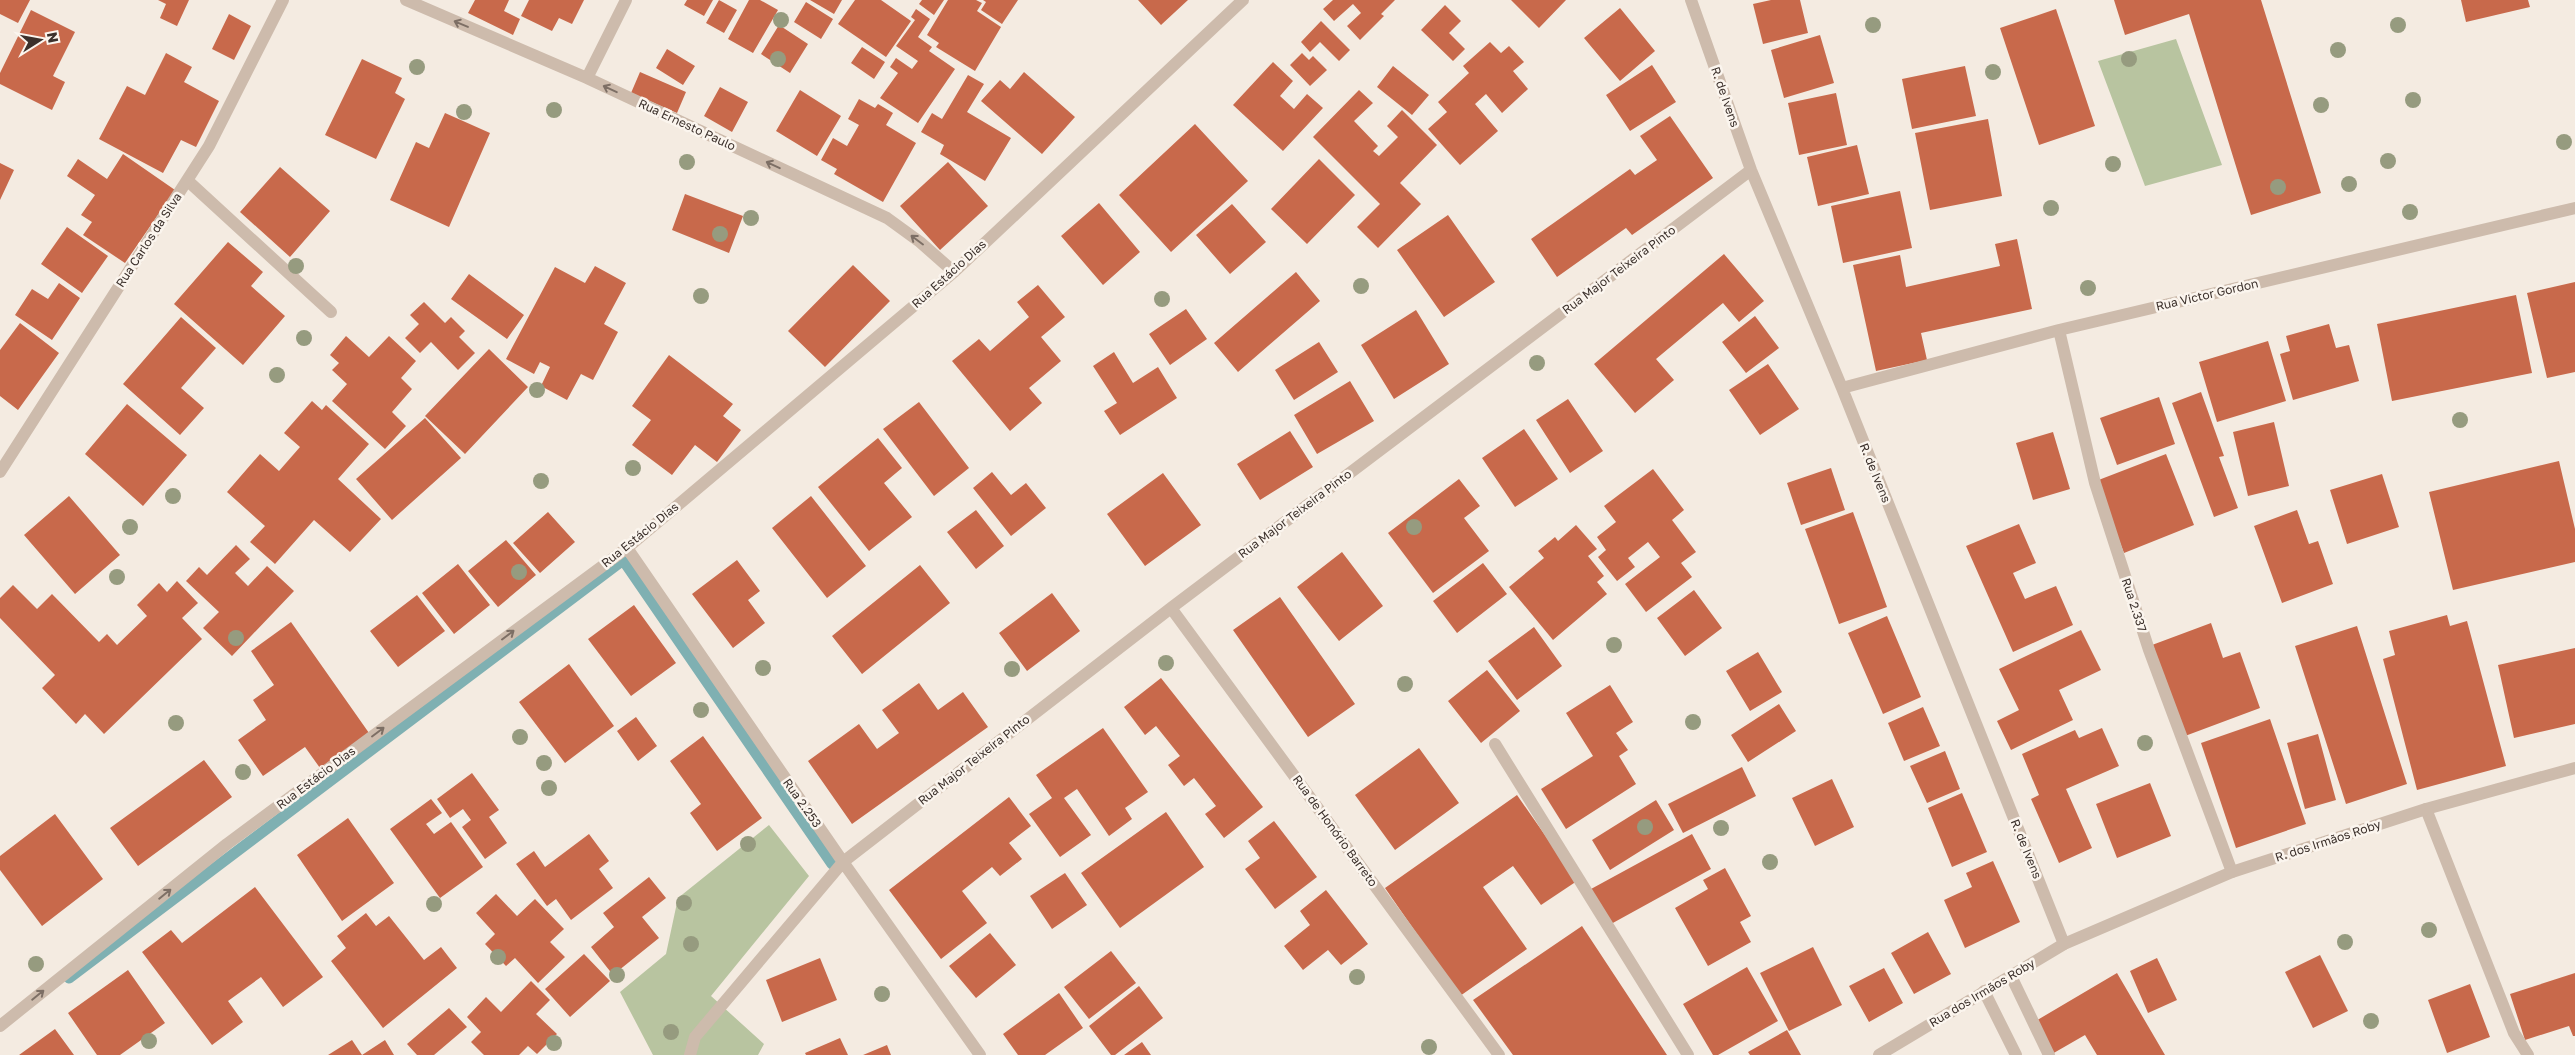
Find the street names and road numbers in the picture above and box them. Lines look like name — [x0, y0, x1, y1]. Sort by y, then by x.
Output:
street label: R. de Ivens — [1708, 65, 1743, 129]
street label: Rua Ernesto Paulo — [636, 95, 738, 154]
street label: Rua Carlos da Silva — [112, 190, 185, 290]
street label: Rua Major Teixeira Pinto — [1559, 222, 1678, 317]
street label: Rua Estácio Dias — [908, 236, 989, 311]
street label: Rua Victor Gordon — [2154, 275, 2260, 314]
street label: R. de Ivens — [1857, 441, 1894, 505]
street label: Rua Major Teixeira Pinto — [1235, 466, 1354, 561]
street label: Rua Estácio Dias — [598, 499, 681, 570]
street label: Rua 2.337 — [2119, 576, 2150, 634]
street label: Rua Major Teixeira Pinto — [915, 711, 1033, 808]
street label: Rua Estácio Dias — [273, 743, 358, 812]
street label: Rua de Honório Barreto — [1290, 772, 1381, 889]
street label: Rua 2.253 — [780, 775, 825, 830]
street label: R. dos Irmãos Roby — [2273, 816, 2383, 865]
street label: R. de Ivens — [2008, 817, 2045, 881]
street label: Rua dos Irmãos Roby — [1926, 955, 2037, 1030]

